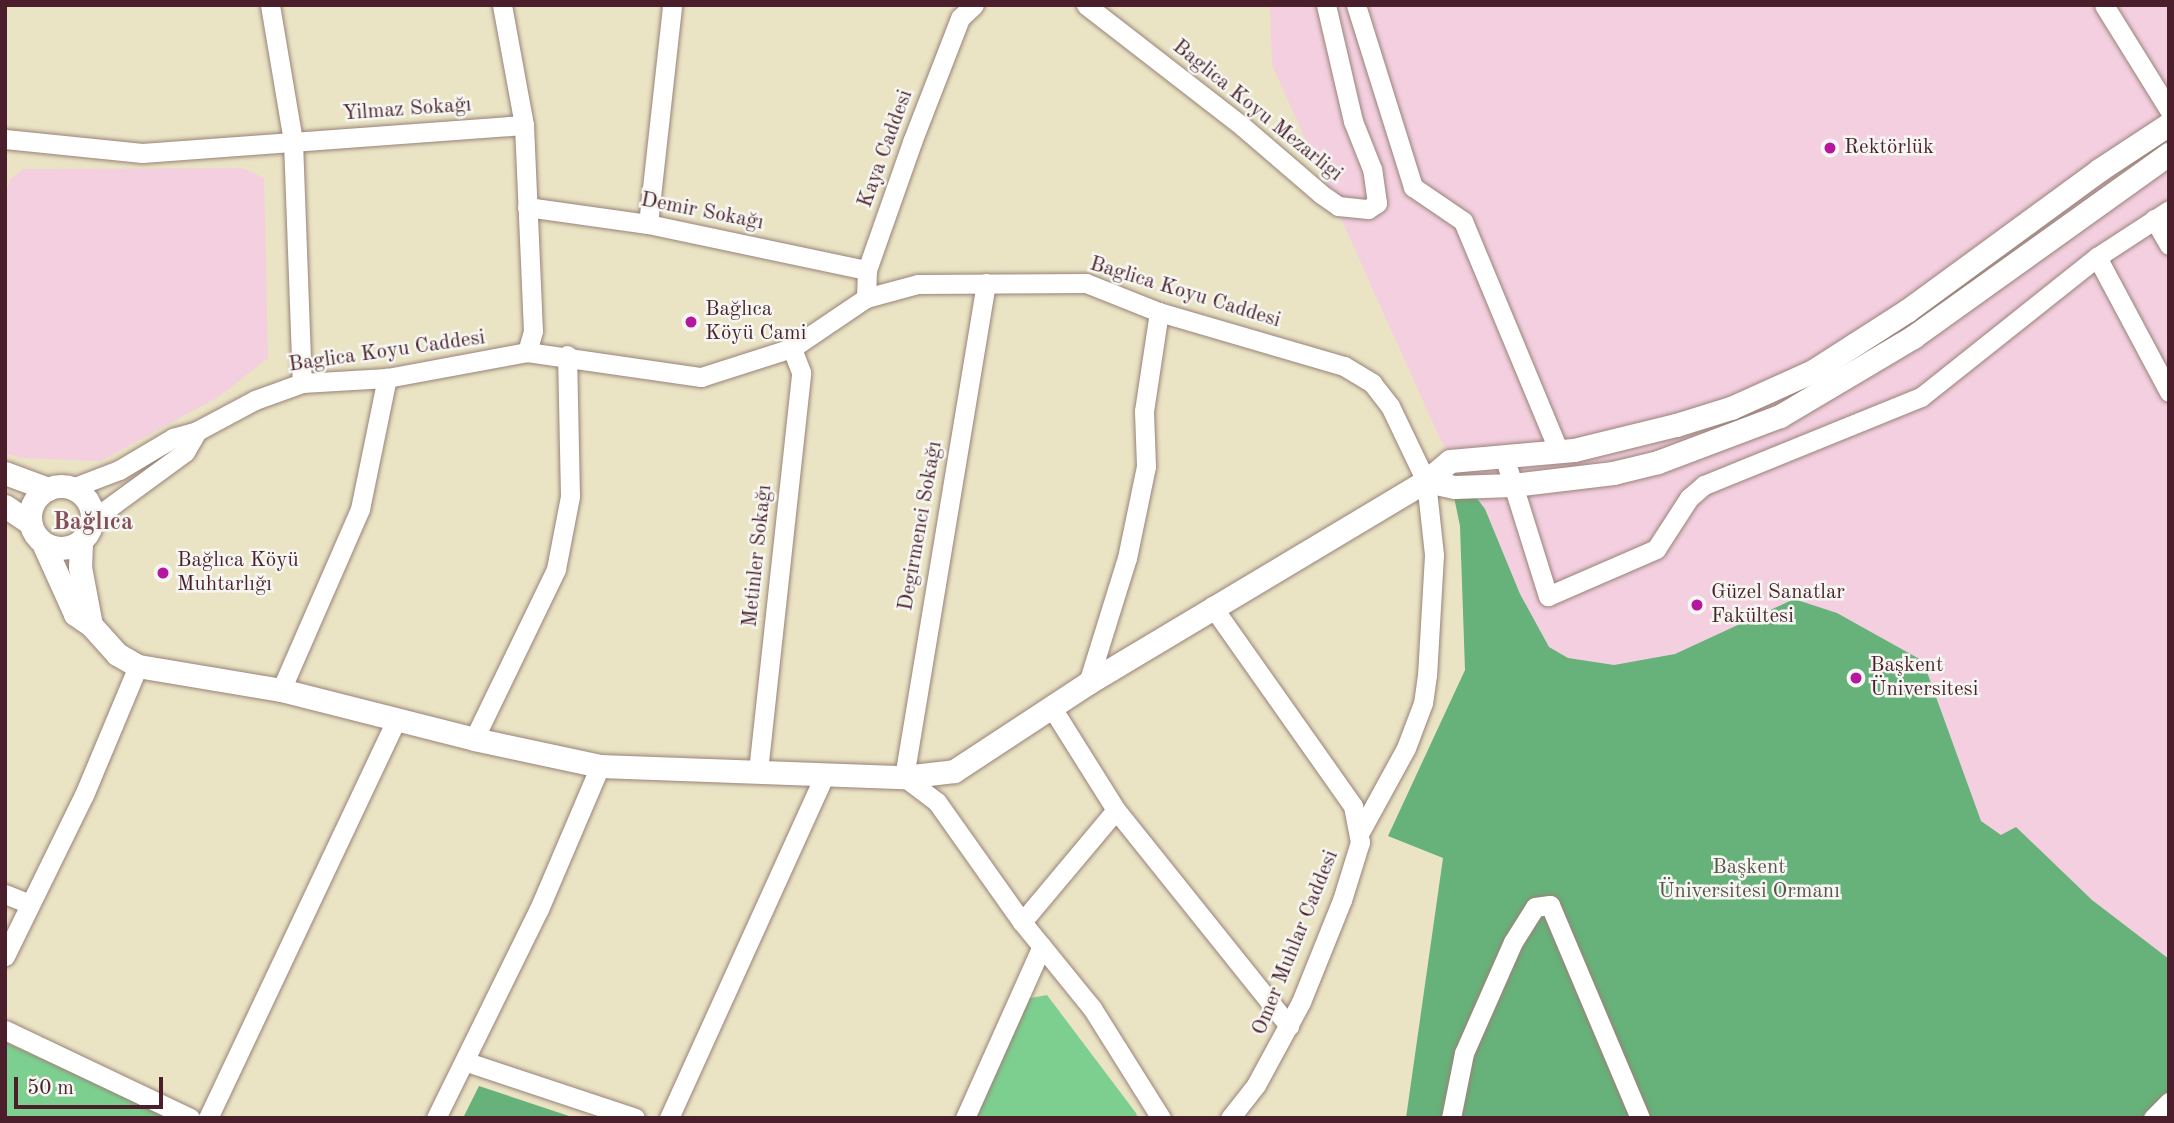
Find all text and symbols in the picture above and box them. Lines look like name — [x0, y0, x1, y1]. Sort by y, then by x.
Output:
street label: Baglica Koyu Mezarligi — [1167, 35, 1347, 187]
street label: Kaya Caddesi — [853, 87, 919, 211]
street label: Yilmaz Sokağı — [342, 93, 472, 127]
place label: Rektörlük — [1844, 135, 1934, 161]
marker: Rektörlük — [1822, 140, 1838, 156]
street label: Demir Sokağı — [638, 188, 766, 236]
street label: Baglica Koyu Caddesi — [1087, 252, 1283, 334]
place label: Bağlıca Köyü Cami — [705, 297, 806, 347]
marker: Bağlıca Köyü Cami — [683, 314, 699, 330]
street label: Baglica Koyu Caddesi — [287, 326, 487, 378]
street label: Degirmenci Sokağı — [894, 439, 948, 613]
street label: Metinler Sokağı — [738, 483, 778, 629]
district label: Bağlıca — [53, 510, 133, 538]
place label: Bağlıca Köyü Muhtarlığı — [177, 548, 299, 598]
marker: Bağlıca Köyü Muhtarlığı — [155, 565, 171, 581]
place label: Güzel Sanatlar Fakültesi — [1711, 580, 1845, 630]
marker: Güzel Sanatlar Fakültesi — [1689, 597, 1705, 613]
place label: Başkent Üniversitesi — [1870, 653, 1978, 703]
marker: Başkent Üniversitesi — [1848, 670, 1864, 686]
street label: Omer Muhlar Caddesi — [1247, 847, 1345, 1039]
park label: Başkent Üniversitesi Ormanı — [1658, 855, 1840, 905]
scale bar — [18, 1064, 166, 1108]
text: 50 m — [27, 1078, 74, 1099]

